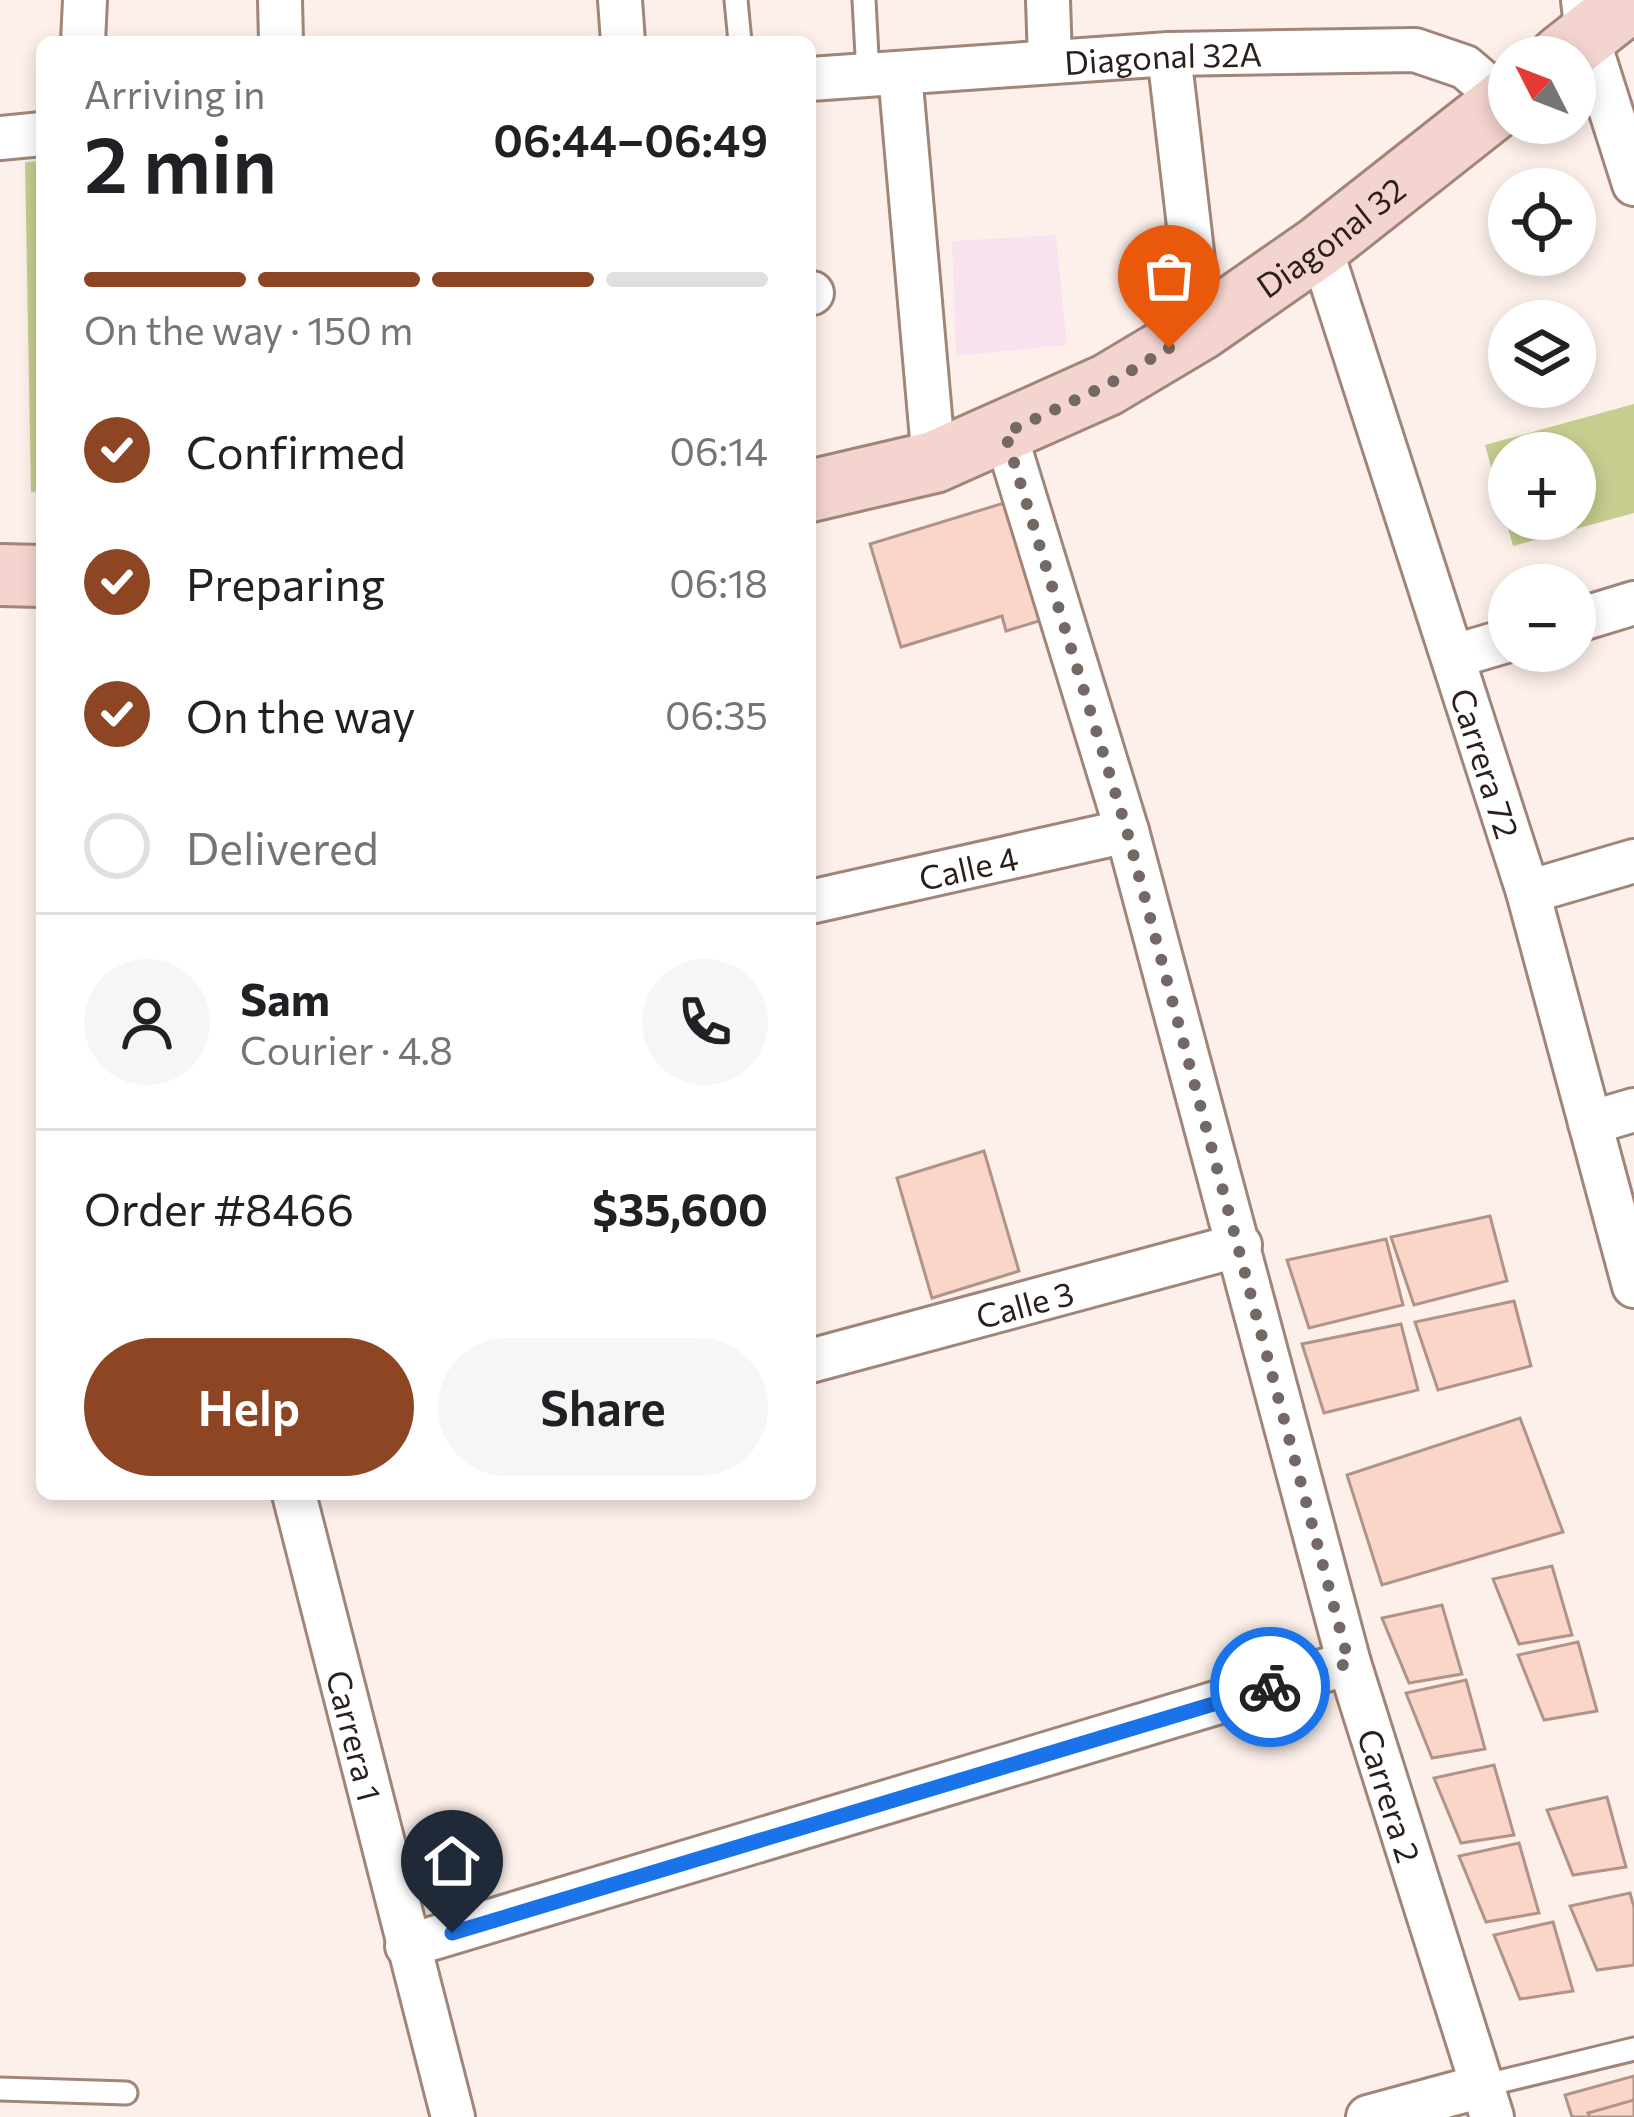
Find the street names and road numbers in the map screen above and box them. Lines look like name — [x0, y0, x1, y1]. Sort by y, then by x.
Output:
street label: Diagonal 32A — [1063, 32, 1262, 82]
street label: Diagonal 32 — [1248, 167, 1412, 305]
street label: Carrera 72 — [1443, 683, 1530, 843]
street label: Calle 4 — [915, 836, 1021, 898]
street label: Calle 3 — [971, 1270, 1078, 1336]
street label: Carrera 1 — [319, 1665, 392, 1805]
street label: Carrera 2 — [1350, 1723, 1431, 1867]

